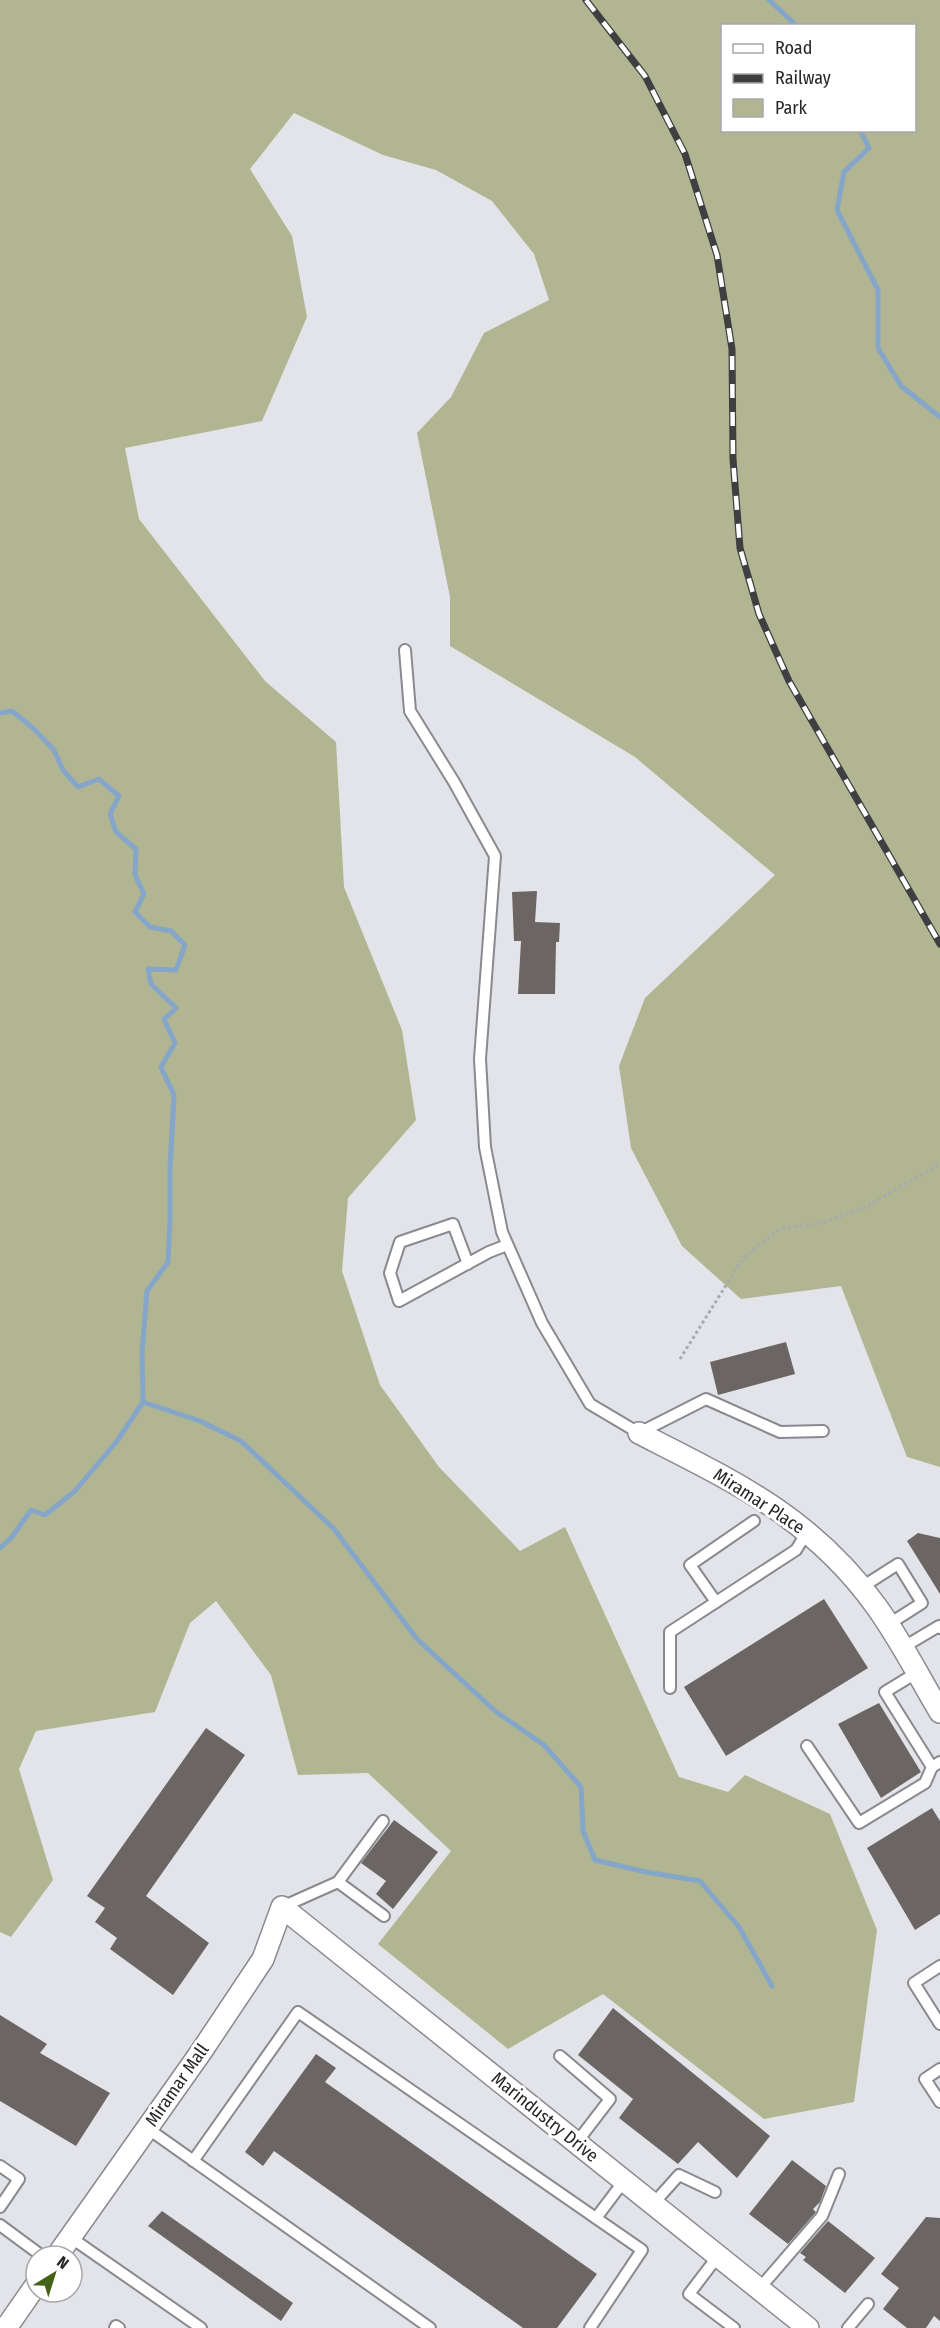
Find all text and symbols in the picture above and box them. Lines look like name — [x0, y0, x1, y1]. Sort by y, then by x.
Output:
legend — [721, 24, 916, 132]
text: Road — [775, 37, 812, 59]
text: Railway — [775, 67, 831, 89]
text: Park — [775, 97, 808, 119]
street label: Miramar Place — [709, 1463, 809, 1539]
street label: Miramar Mall — [140, 2039, 214, 2131]
street label: Marindustry Drive — [487, 2067, 603, 2167]
north arrow — [24, 2244, 84, 2304]
text: N — [53, 2252, 73, 2273]

